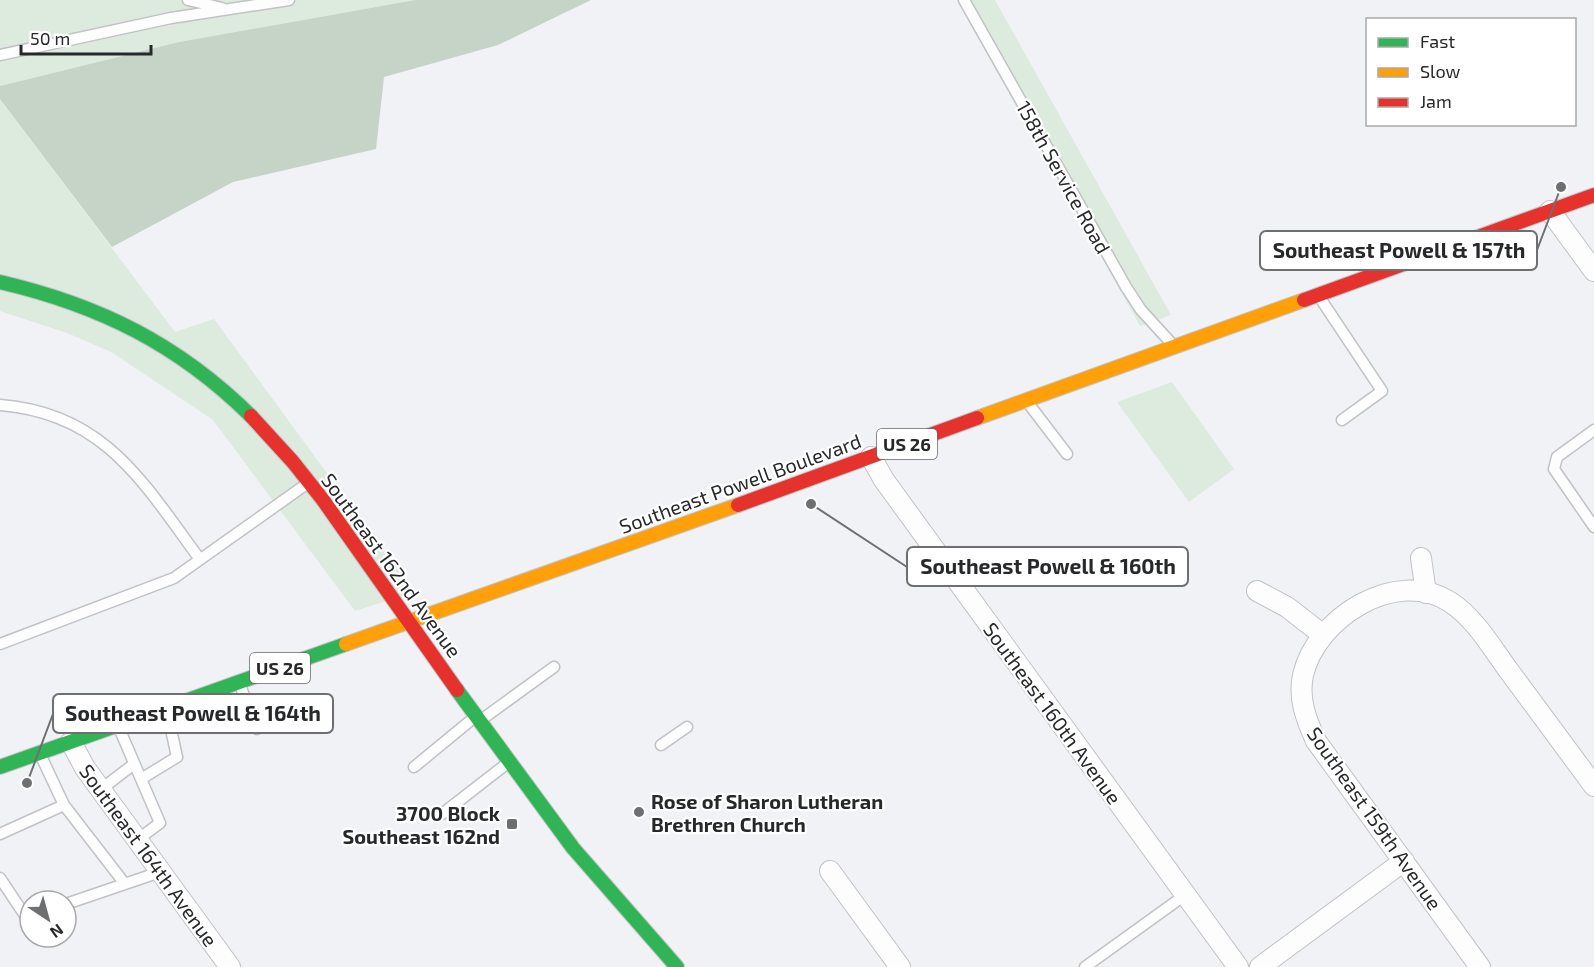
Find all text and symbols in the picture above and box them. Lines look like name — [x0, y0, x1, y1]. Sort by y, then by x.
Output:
scale bar — [21, 18, 152, 56]
legend — [1366, 18, 1576, 126]
text: 50 m — [30, 27, 70, 49]
text: Fast — [1420, 30, 1455, 52]
text: Slow — [1420, 60, 1461, 82]
text: Jam — [1420, 90, 1452, 112]
street label: 158th Service Road — [1012, 96, 1116, 258]
callout: Southeast Powell & 157th — [1260, 231, 1537, 270]
text: Southeast Powell & 157th — [1273, 237, 1525, 262]
street label: Southeast Powell Boulevard — [616, 428, 864, 538]
road number: US 26 — [877, 429, 937, 459]
street label: Southeast 162nd Avenue — [317, 468, 467, 662]
callout: Southeast Powell & 160th — [907, 547, 1188, 586]
text: Southeast Powell & 160th — [920, 553, 1176, 578]
street label: Southeast 160th Avenue — [979, 617, 1127, 809]
road number: US 26 — [250, 653, 310, 683]
callout: Southeast Powell & 164th — [53, 694, 333, 733]
text: Southeast Powell & 164th — [65, 700, 321, 725]
street label: Southeast 159th Avenue — [1303, 722, 1447, 914]
street label: Southeast 164th Avenue — [75, 759, 223, 951]
place label: Rose of Sharon Lutheran Brethren Church — [651, 789, 883, 836]
place label: 3700 Block Southeast 162nd — [343, 801, 501, 848]
marker: Rose of Sharon Lutheran Brethren Church — [632, 805, 646, 819]
marker: 3700 Block Southeast 162nd — [505, 817, 519, 831]
north arrow — [18, 889, 78, 949]
text: N — [47, 920, 67, 943]

